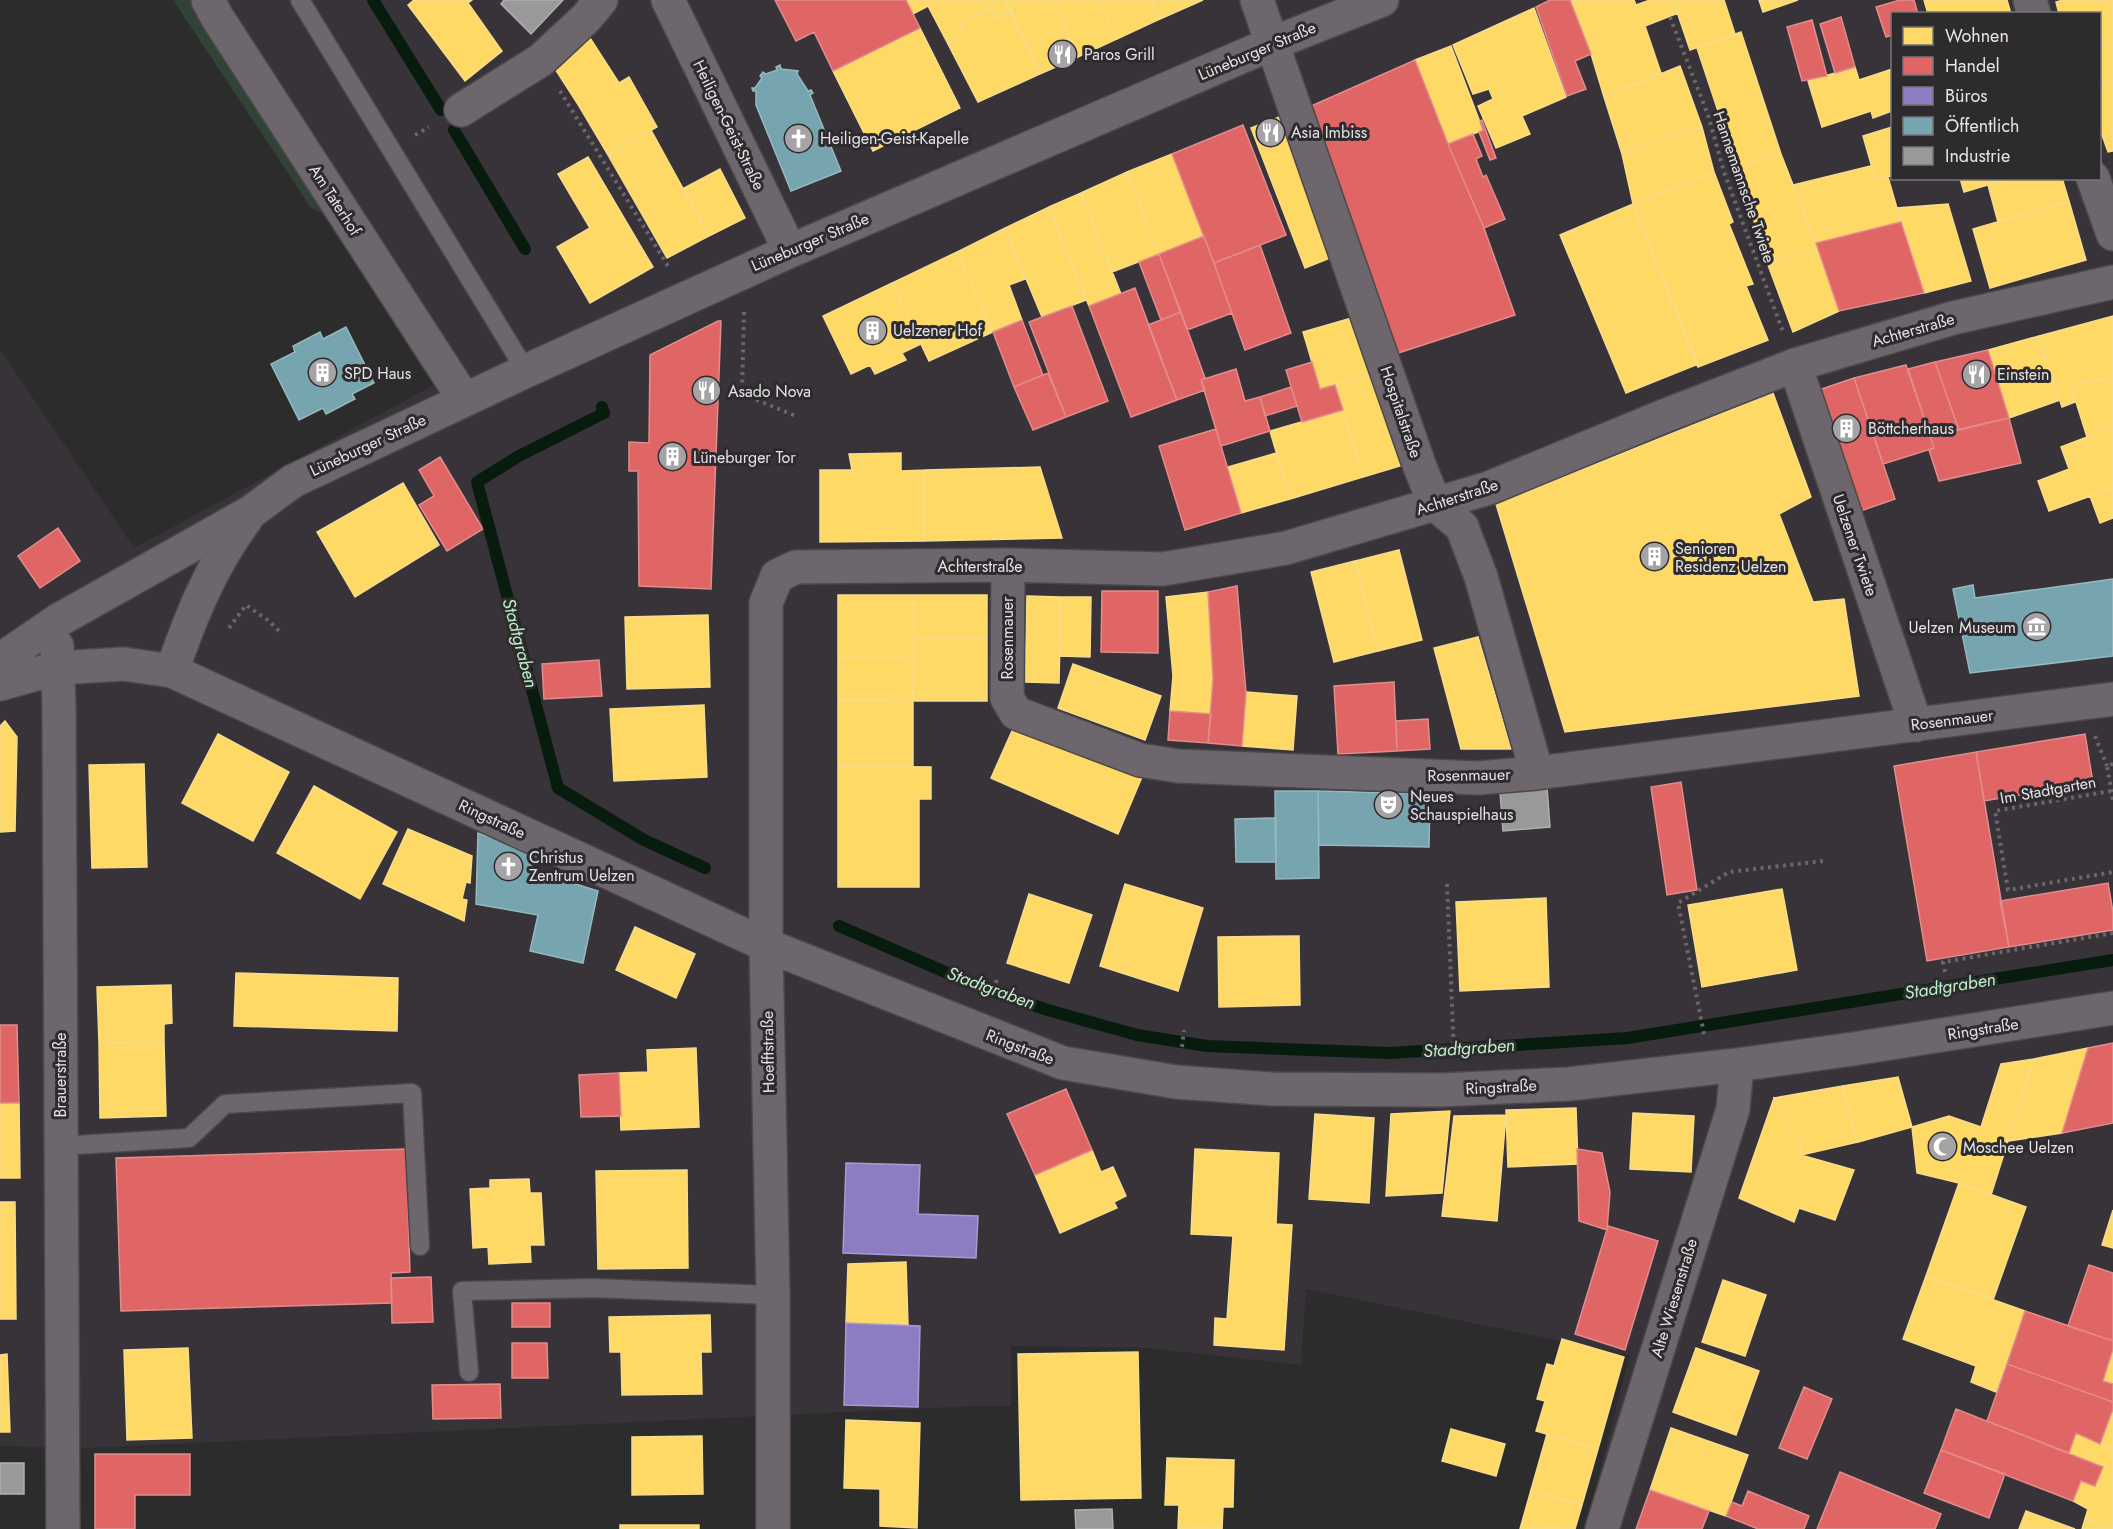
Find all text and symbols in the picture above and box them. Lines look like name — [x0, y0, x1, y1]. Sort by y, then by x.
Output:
legend — [1891, 12, 2101, 180]
street label: Lüneburger Straße — [1195, 16, 1319, 86]
text: Wohnen — [1945, 23, 2009, 49]
restaurant icon: Paros Grill — [1047, 38, 1079, 70]
place label: Paros Grill — [1084, 43, 1155, 66]
text: Handel — [1945, 53, 2000, 79]
street label: Heiligen-Geist-Straße — [687, 56, 771, 194]
text: Büros — [1945, 83, 1987, 109]
street label: Hannemannsche Twiete — [1707, 108, 1781, 266]
text: Öffentlich — [1945, 113, 2019, 139]
restaurant icon: Asia Imbiss — [1254, 116, 1286, 148]
place label: Asia Imbiss — [1291, 121, 1367, 144]
church icon: Heiligen-Geist-Kapelle — [783, 122, 815, 154]
place label: Heiligen-Geist-Kapelle — [820, 127, 969, 150]
text: Industrie — [1945, 143, 2010, 169]
street label: Am Taterhof — [303, 160, 367, 240]
street label: Lüneburger Straße — [748, 207, 872, 277]
street label: Achterstraße — [1869, 307, 1957, 353]
building icon: Uelzener Hof — [856, 314, 888, 346]
place label: Uelzener Hof — [893, 319, 982, 342]
building icon: SPD Haus — [307, 357, 339, 389]
restaurant icon: Einstein — [1960, 358, 1992, 390]
place label: SPD Haus — [344, 362, 411, 385]
street label: Hospitalstraße — [1375, 363, 1427, 461]
place label: Einstein — [1997, 363, 2049, 386]
restaurant icon: Asado Nova — [691, 375, 723, 407]
place label: Asado Nova — [728, 380, 811, 403]
street label: Lüneburger Straße — [306, 408, 430, 482]
building icon: Böttcherhaus — [1831, 412, 1863, 444]
place label: Böttcherhaus — [1868, 417, 1954, 440]
building icon: Lüneburger Tor — [656, 441, 688, 473]
place label: Lüneburger Tor — [693, 446, 796, 469]
street label: Achterstraße — [1413, 473, 1501, 521]
street label: Uelzener Twiete — [1827, 491, 1883, 599]
place label: Senioren Residenz Uelzen — [1675, 537, 1786, 578]
building icon: Senioren Residenz Uelzen — [1638, 541, 1670, 573]
street label: Achterstraße — [938, 555, 1022, 578]
water label: Stadtgraben — [496, 595, 544, 691]
street label: Rosenmauer — [996, 596, 1019, 680]
museum icon: Uelzen Museum — [2021, 611, 2053, 643]
place label: Uelzen Museum — [1909, 616, 2016, 639]
street label: Rosenmauer — [1909, 703, 1995, 736]
street label: Rosenmauer — [1427, 763, 1511, 787]
street label: Im Stadtgarten — [1998, 770, 2098, 810]
place label: Neues Schauspielhaus — [1410, 785, 1514, 826]
theatre icon: Neues Schauspielhaus — [1373, 789, 1405, 821]
street label: Ringstraße — [455, 793, 529, 845]
place label: Christus Zentrum Uelzen — [529, 846, 635, 887]
church icon: Christus Zentrum Uelzen — [492, 850, 524, 882]
water label: Stadtgraben — [943, 960, 1039, 1016]
water label: Stadtgraben — [1903, 966, 1997, 1006]
street label: Hoefftstraße — [756, 1011, 780, 1093]
street label: Ringstraße — [1946, 1012, 2020, 1046]
street label: Ringstraße — [983, 1023, 1057, 1071]
water label: Stadtgraben — [1422, 1032, 1516, 1064]
street label: Brauerstraße — [49, 1033, 72, 1118]
street label: Ringstraße — [1465, 1074, 1537, 1100]
mosque icon: Moschee Uelzen — [1926, 1131, 1958, 1163]
place label: Moschee Uelzen — [1963, 1136, 2074, 1159]
street label: Alte Wiesenstraße — [1645, 1236, 1703, 1360]

